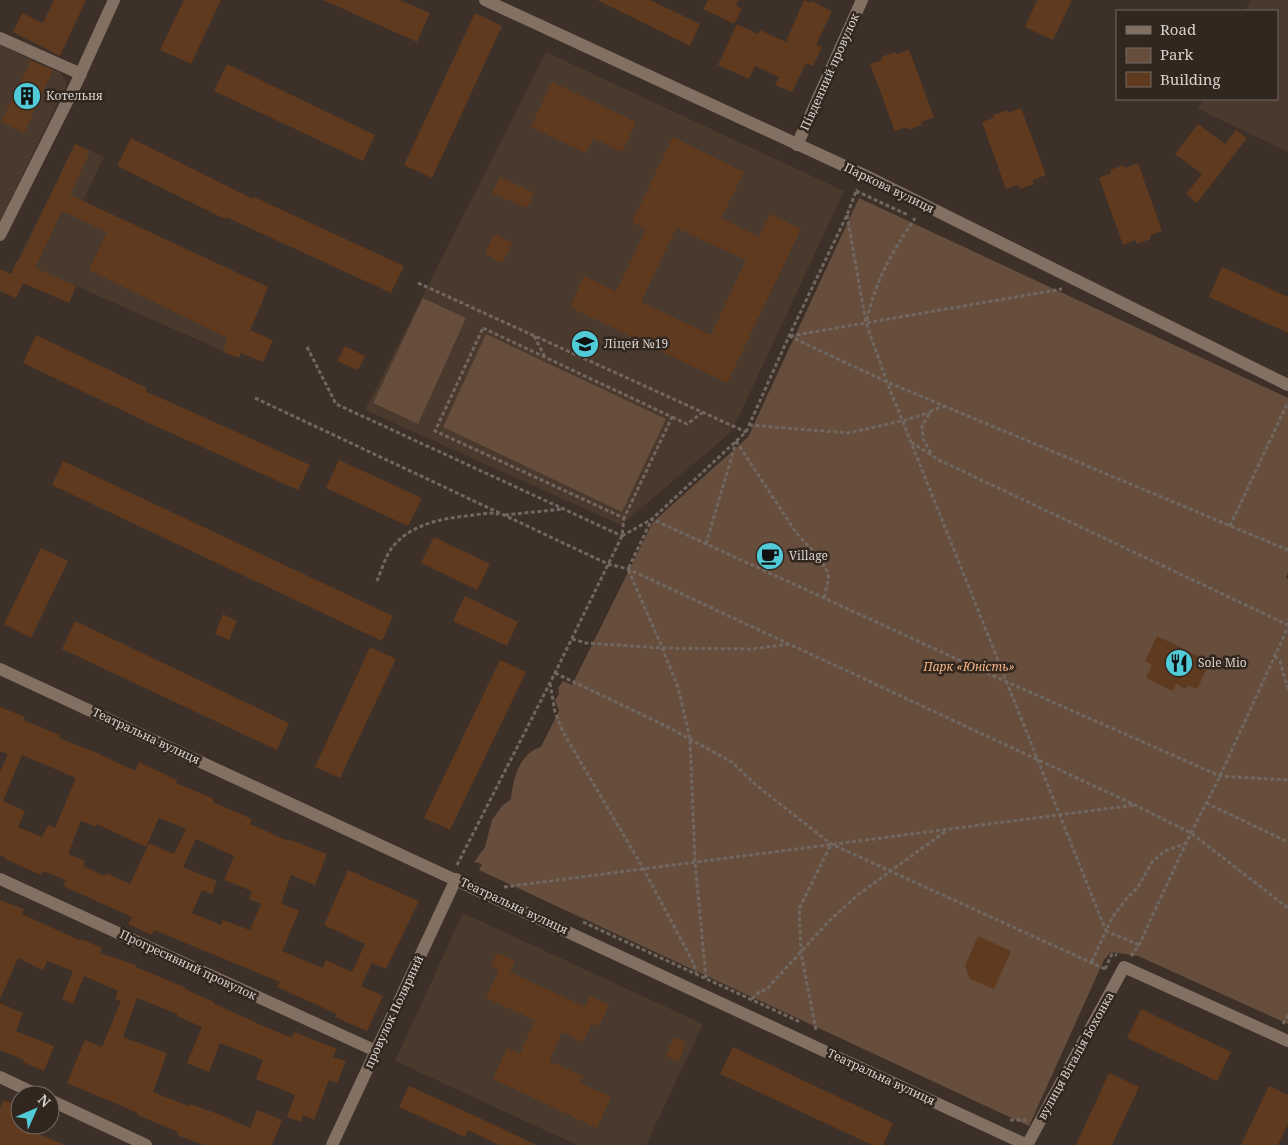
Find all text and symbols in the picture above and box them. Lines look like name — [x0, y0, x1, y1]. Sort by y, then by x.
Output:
street label: Південний провулок — [796, 10, 863, 133]
legend — [1116, 10, 1278, 100]
text: Road — [1160, 19, 1196, 39]
text: Park — [1160, 44, 1194, 64]
text: Building — [1160, 69, 1221, 89]
building icon: Котельня — [12, 81, 42, 111]
place label: Котельня — [46, 87, 103, 104]
street label: Паркова вулиця — [841, 158, 937, 217]
school or university icon: Ліцей №19 — [570, 329, 600, 359]
place label: Ліцей №19 — [604, 335, 668, 352]
cafe icon: Village — [755, 541, 785, 571]
place label: Village — [789, 547, 828, 564]
restaurant icon: Sole Mio — [1164, 648, 1194, 678]
place label: Sole Mio — [1198, 654, 1247, 671]
park label: Парк «Юність» — [922, 658, 1015, 675]
street label: Театральна вулиця — [90, 703, 203, 768]
street label: Театральна вулиця — [458, 873, 571, 938]
street label: Прогресивний провулок — [117, 925, 260, 1004]
street label: провулок Полярний — [360, 952, 427, 1071]
street label: вулиця Віталія Бохонка — [1033, 989, 1118, 1123]
street label: Театральна вулиця — [825, 1044, 938, 1109]
north arrow — [10, 1085, 60, 1135]
text: N — [34, 1090, 55, 1111]

